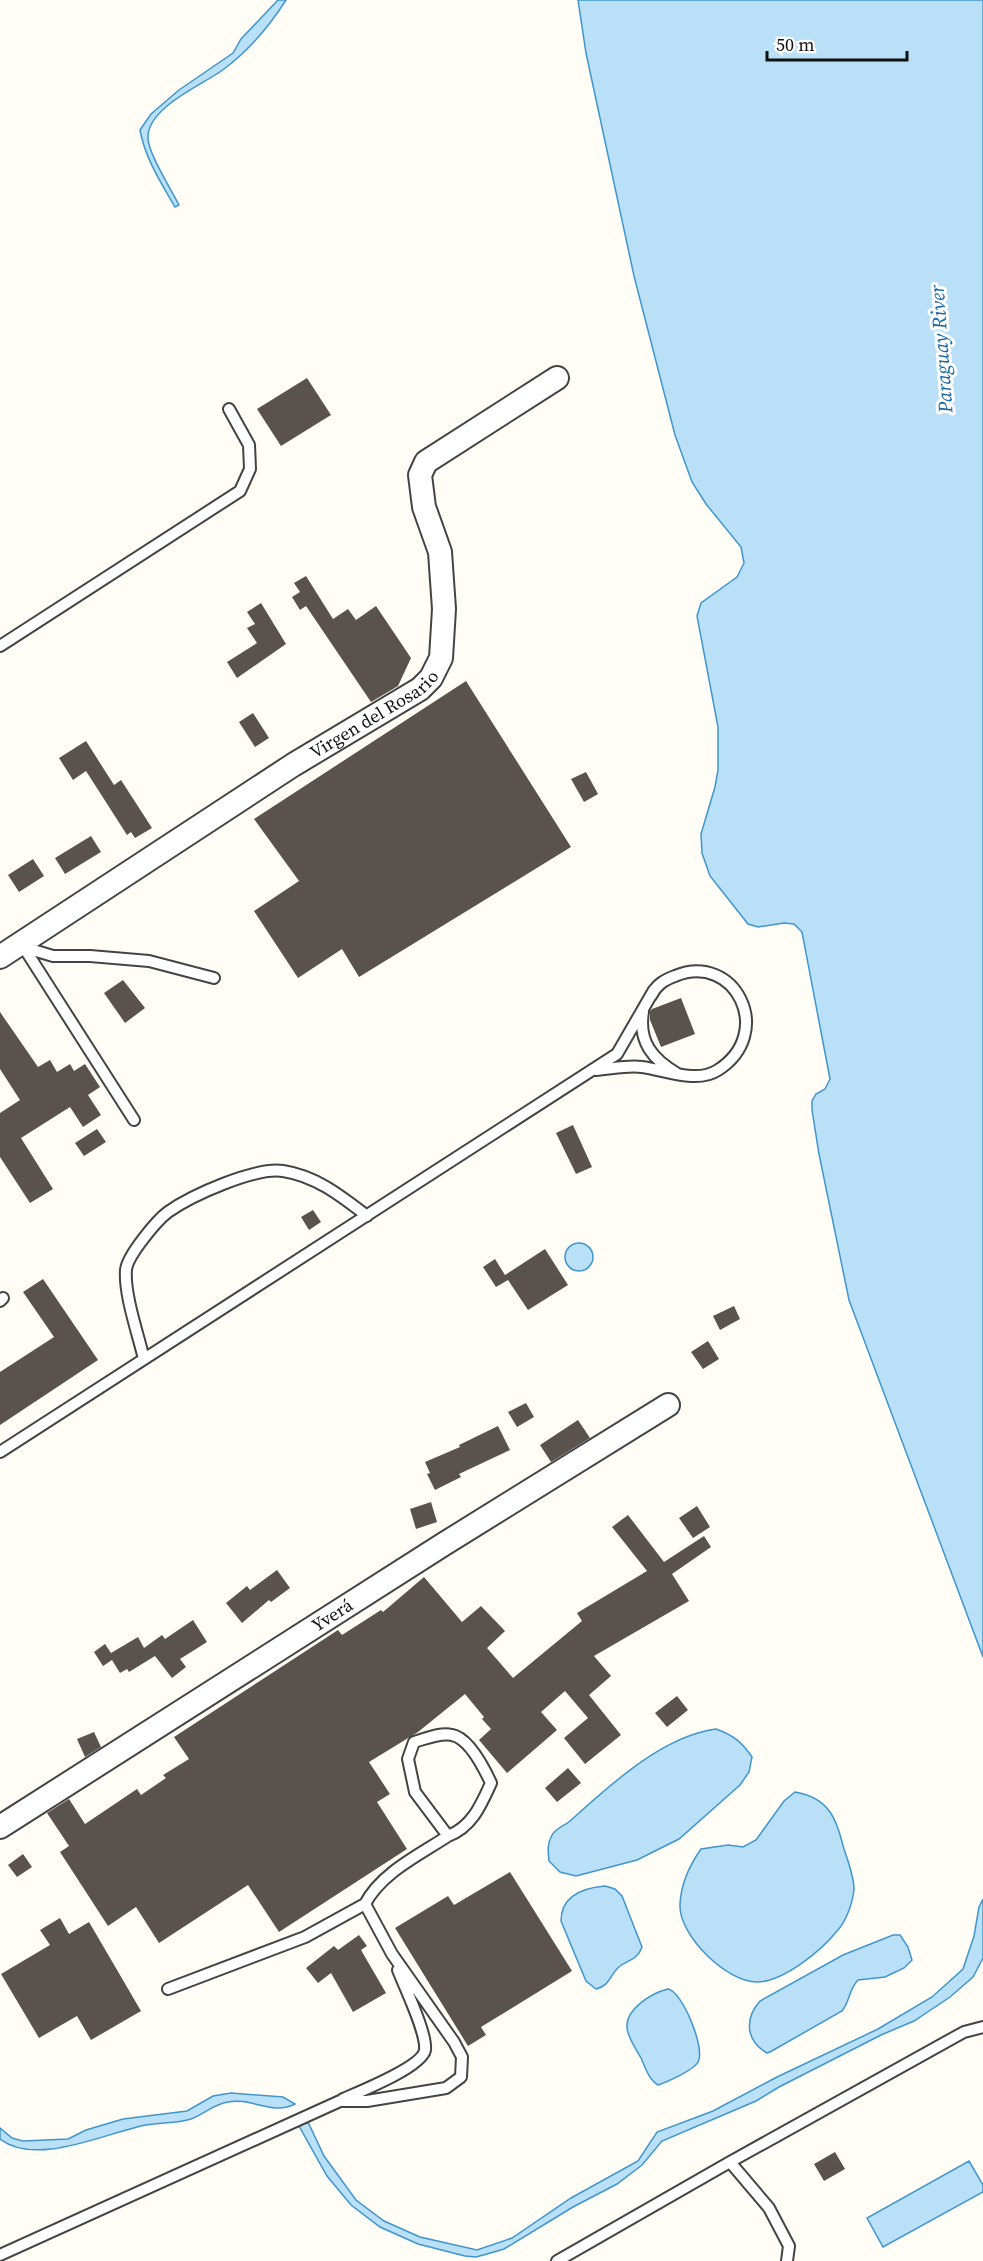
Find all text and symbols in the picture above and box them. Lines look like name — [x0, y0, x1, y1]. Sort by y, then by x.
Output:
scale bar — [767, 24, 906, 62]
text: 50 m — [776, 32, 814, 57]
water label: Paraguay River — [922, 283, 960, 415]
street label: Virgen del Rosario — [305, 667, 445, 764]
street label: Yverá — [306, 1592, 358, 1637]

